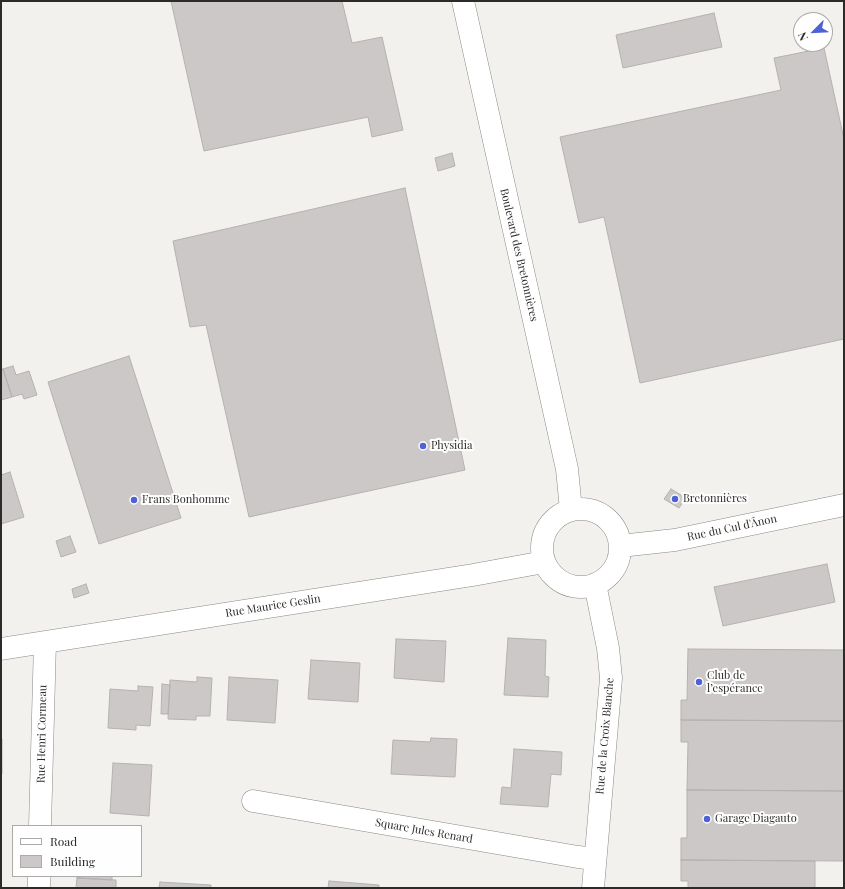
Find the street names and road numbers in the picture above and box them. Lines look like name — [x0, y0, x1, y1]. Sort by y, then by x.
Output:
street label: Boulevard des Bretonnières — [497, 187, 541, 323]
street label: Rue du Cul d'Ânon — [686, 512, 778, 544]
street label: Rue Maurice Geslin — [224, 592, 322, 620]
street label: Rue de la Croix Blanche — [593, 677, 617, 795]
street label: Rue Henri Cormeau — [35, 685, 49, 783]
street label: Square Jules Renard — [374, 816, 474, 846]

